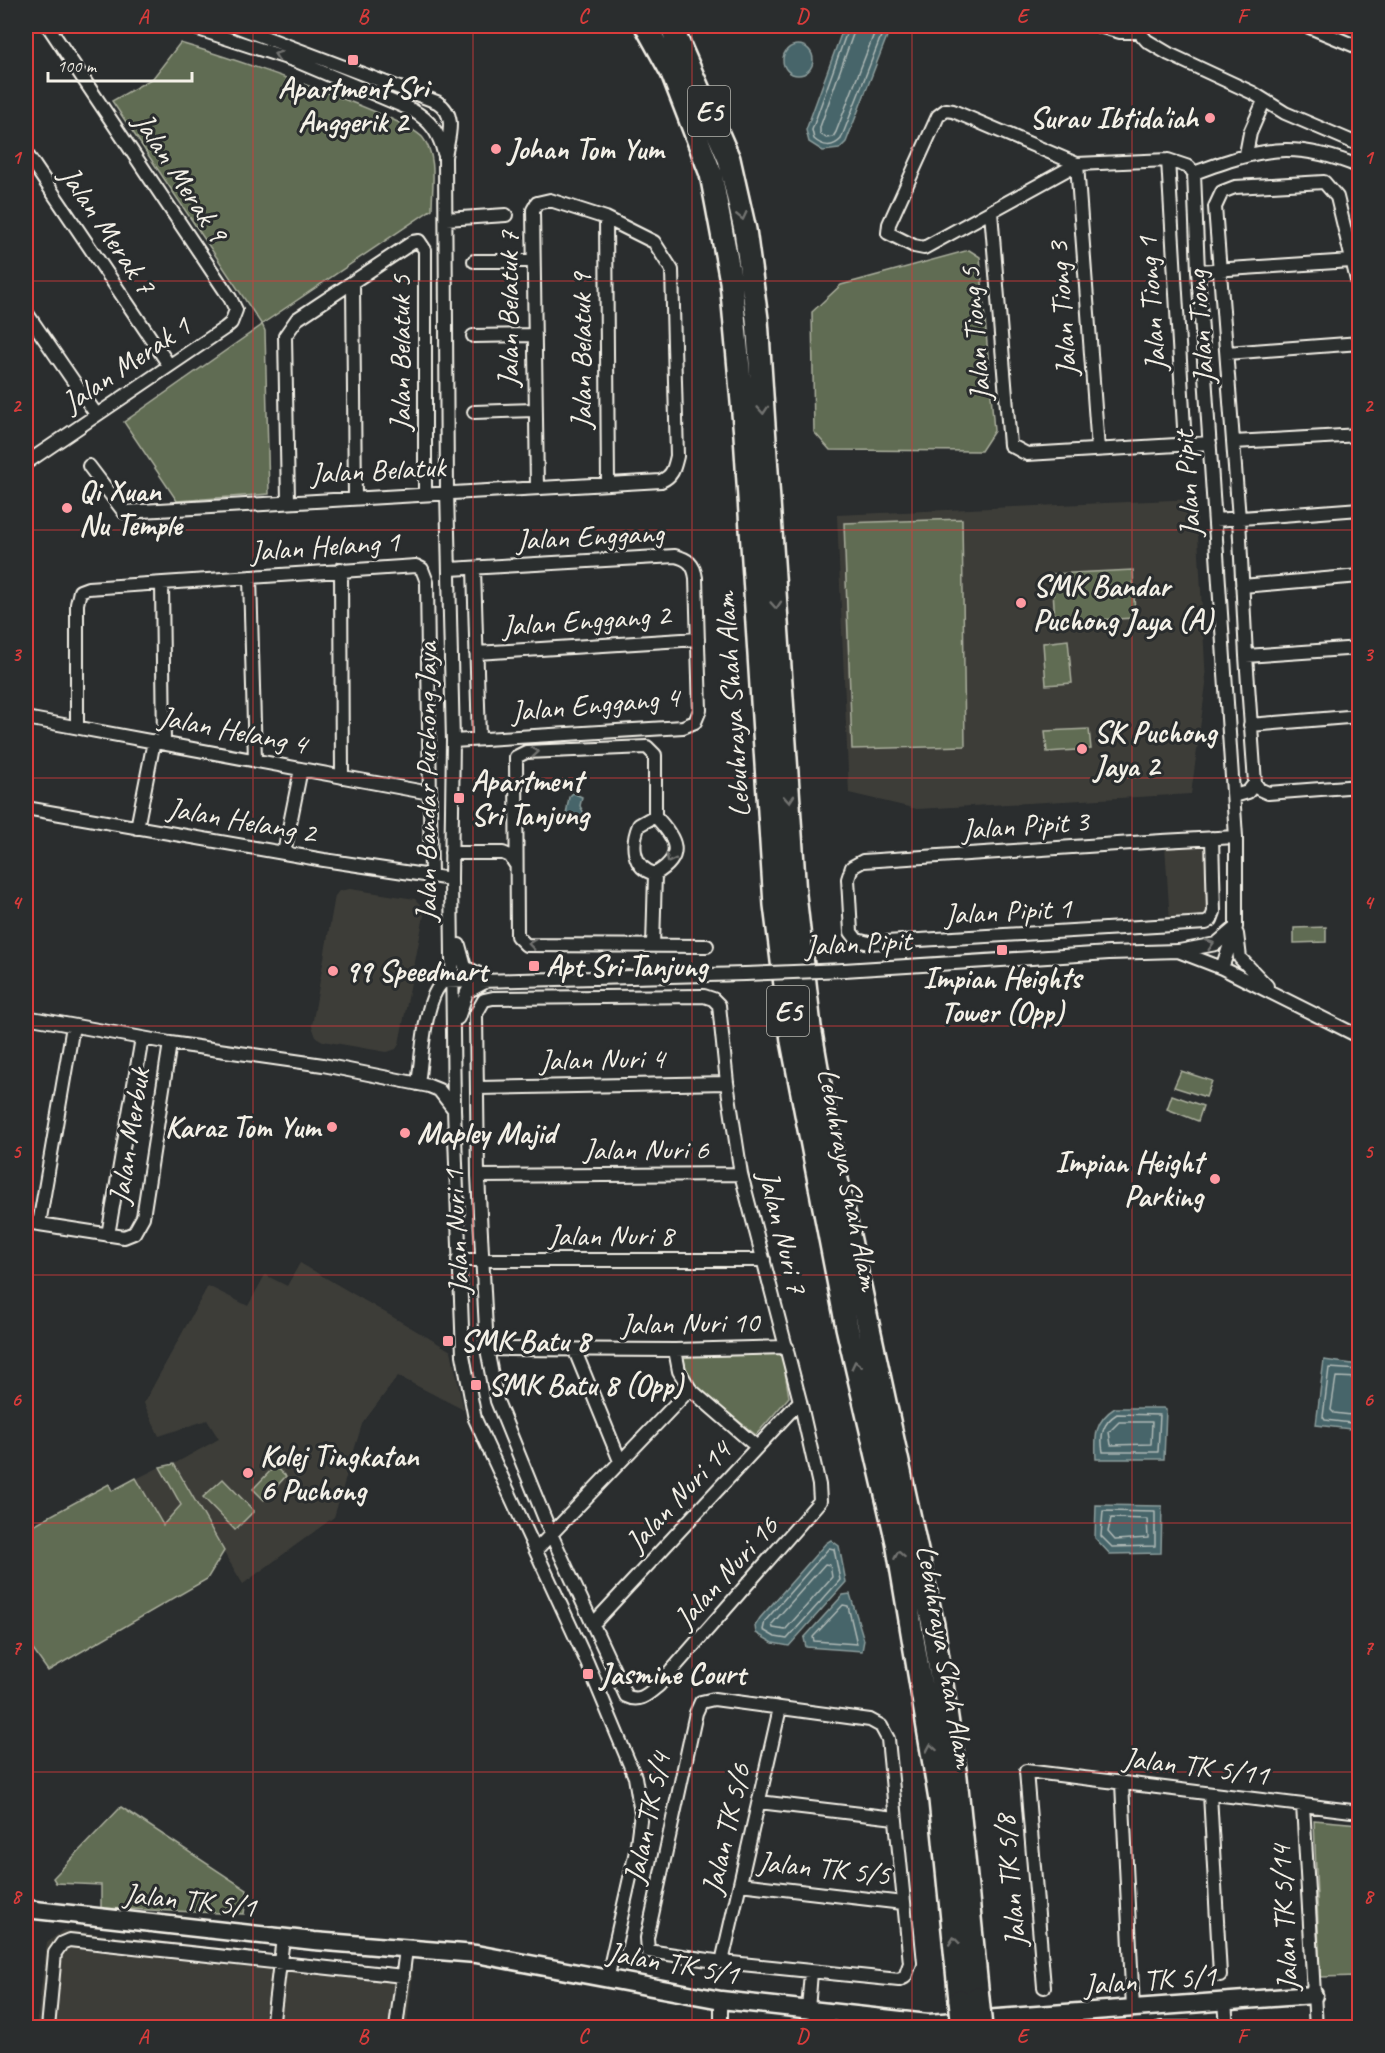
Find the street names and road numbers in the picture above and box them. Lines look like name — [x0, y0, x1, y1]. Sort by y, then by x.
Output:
road number: E5 — [688, 86, 730, 136]
street label: Jalan Merak 9 — [124, 103, 238, 251]
street label: Jalan Merak 7 — [50, 157, 166, 303]
street label: Jalan Belatuk 7 — [489, 230, 527, 389]
street label: Jalan Tiong 1 — [1127, 234, 1175, 375]
street label: Jalan Tiong 3 — [1038, 238, 1086, 380]
street label: Jalan Tiong 5 — [950, 264, 1000, 405]
street label: Jalan Tiong — [1177, 268, 1223, 387]
street label: Jalan Belatuk 9 — [562, 271, 600, 431]
street label: Jalan Belatuk 5 — [381, 274, 419, 433]
street label: Jalan Merak 1 — [53, 306, 199, 422]
street label: Jalan Pipit — [1164, 426, 1210, 540]
street label: Jalan Belatuk — [308, 447, 449, 493]
street label: Jalan Enggang — [513, 513, 666, 559]
street label: Jalan Helang 1 — [247, 522, 402, 570]
street label: Lebuhraya Shah Alam — [705, 590, 759, 819]
street label: Jalan Enggang 2 — [499, 595, 674, 645]
street label: Jalan Bandar Puchong Jaya — [407, 640, 445, 924]
street label: Jalan Enggang 4 — [507, 678, 683, 730]
street label: Jalan Helang 4 — [154, 697, 313, 763]
street label: Jalan Helang 2 — [163, 788, 321, 852]
street label: Jalan Pipit 3 — [958, 801, 1092, 849]
street label: Jalan Pipit 1 — [941, 889, 1074, 933]
street label: Jalan Pipit — [802, 921, 915, 965]
road number: E5 — [767, 986, 809, 1036]
street label: Jalan Nuri 4 — [537, 1039, 667, 1079]
street label: Jalan Merbuk — [99, 1063, 159, 1209]
street label: Lebuhraya Shah Alam — [809, 1065, 889, 1295]
street label: Jalan Nuri 6 — [581, 1130, 710, 1168]
street label: Jalan Nuri 7 — [749, 1165, 817, 1299]
street label: Jalan Nuri 1 — [434, 1167, 478, 1297]
street label: Jalan Nuri 8 — [546, 1216, 676, 1254]
street label: Jalan Nuri 10 — [618, 1303, 762, 1343]
street label: Jalan Nuri 14 — [615, 1431, 741, 1561]
street label: Jalan Nuri 16 — [664, 1507, 787, 1638]
street label: Lebuhraya Shah Alam — [908, 1542, 985, 1772]
street label: Jalan TK 5/11 — [1119, 1738, 1272, 1794]
street label: Jalan TK 5/4 — [614, 1747, 680, 1889]
street label: Jalan TK 5/6 — [692, 1759, 760, 1900]
street label: Jalan TK 5/8 — [985, 1811, 1035, 1951]
street label: Jalan TK 5/5 — [754, 1842, 893, 1894]
street label: Jalan TK 5/14 — [1261, 1842, 1307, 1994]
street label: Jalan TK 5/1 — [120, 1874, 259, 1926]
street label: Jalan TK 5/1 — [602, 1932, 743, 1993]
street label: Jalan TK 5/1 — [1081, 1956, 1219, 2004]

